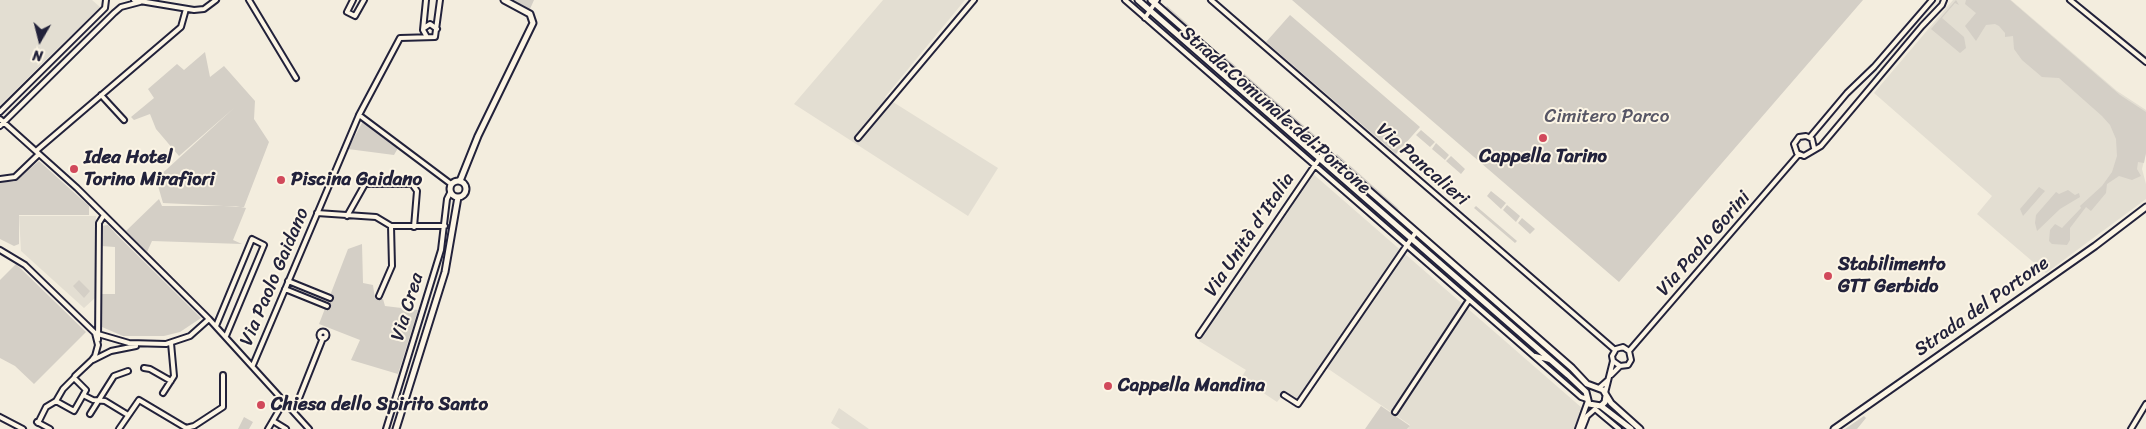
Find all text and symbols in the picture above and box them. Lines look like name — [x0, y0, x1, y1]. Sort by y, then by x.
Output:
north arrow — [15, 15, 65, 65]
street label: Strada Comunale del Portone — [1175, 22, 1375, 200]
text: N — [31, 42, 44, 68]
park label: Cimitero Parco — [1545, 106, 1669, 128]
street label: Via Pancalieri — [1371, 119, 1473, 211]
marker: Cappella Tarino — [1537, 132, 1549, 144]
place label: Cappella Tarino — [1479, 146, 1607, 168]
place label: Idea Hotel Torino Mirafiori — [84, 147, 215, 191]
marker: Idea Hotel Torino Mirafiori — [68, 163, 80, 175]
place label: Piscina Gaidano — [291, 169, 422, 191]
street label: Via Unità d'Italia — [1200, 169, 1300, 301]
marker: Piscina Gaidano — [275, 174, 287, 186]
street label: Via Paolo Gorini — [1652, 187, 1756, 301]
street label: Via Paolo Gaidano — [236, 205, 314, 349]
street label: Strada del Portone — [1911, 252, 2053, 362]
place label: Stabilimento GTT Gerbido — [1838, 254, 1946, 298]
street label: Via Crea — [387, 270, 429, 344]
marker: Stabilimento GTT Gerbido — [1822, 270, 1834, 282]
place label: Cappella Mandina — [1118, 375, 1265, 397]
marker: Cappella Mandina — [1102, 380, 1114, 392]
place label: Chiesa dello Spirito Santo — [271, 394, 488, 416]
marker: Chiesa dello Spirito Santo — [255, 399, 267, 411]

